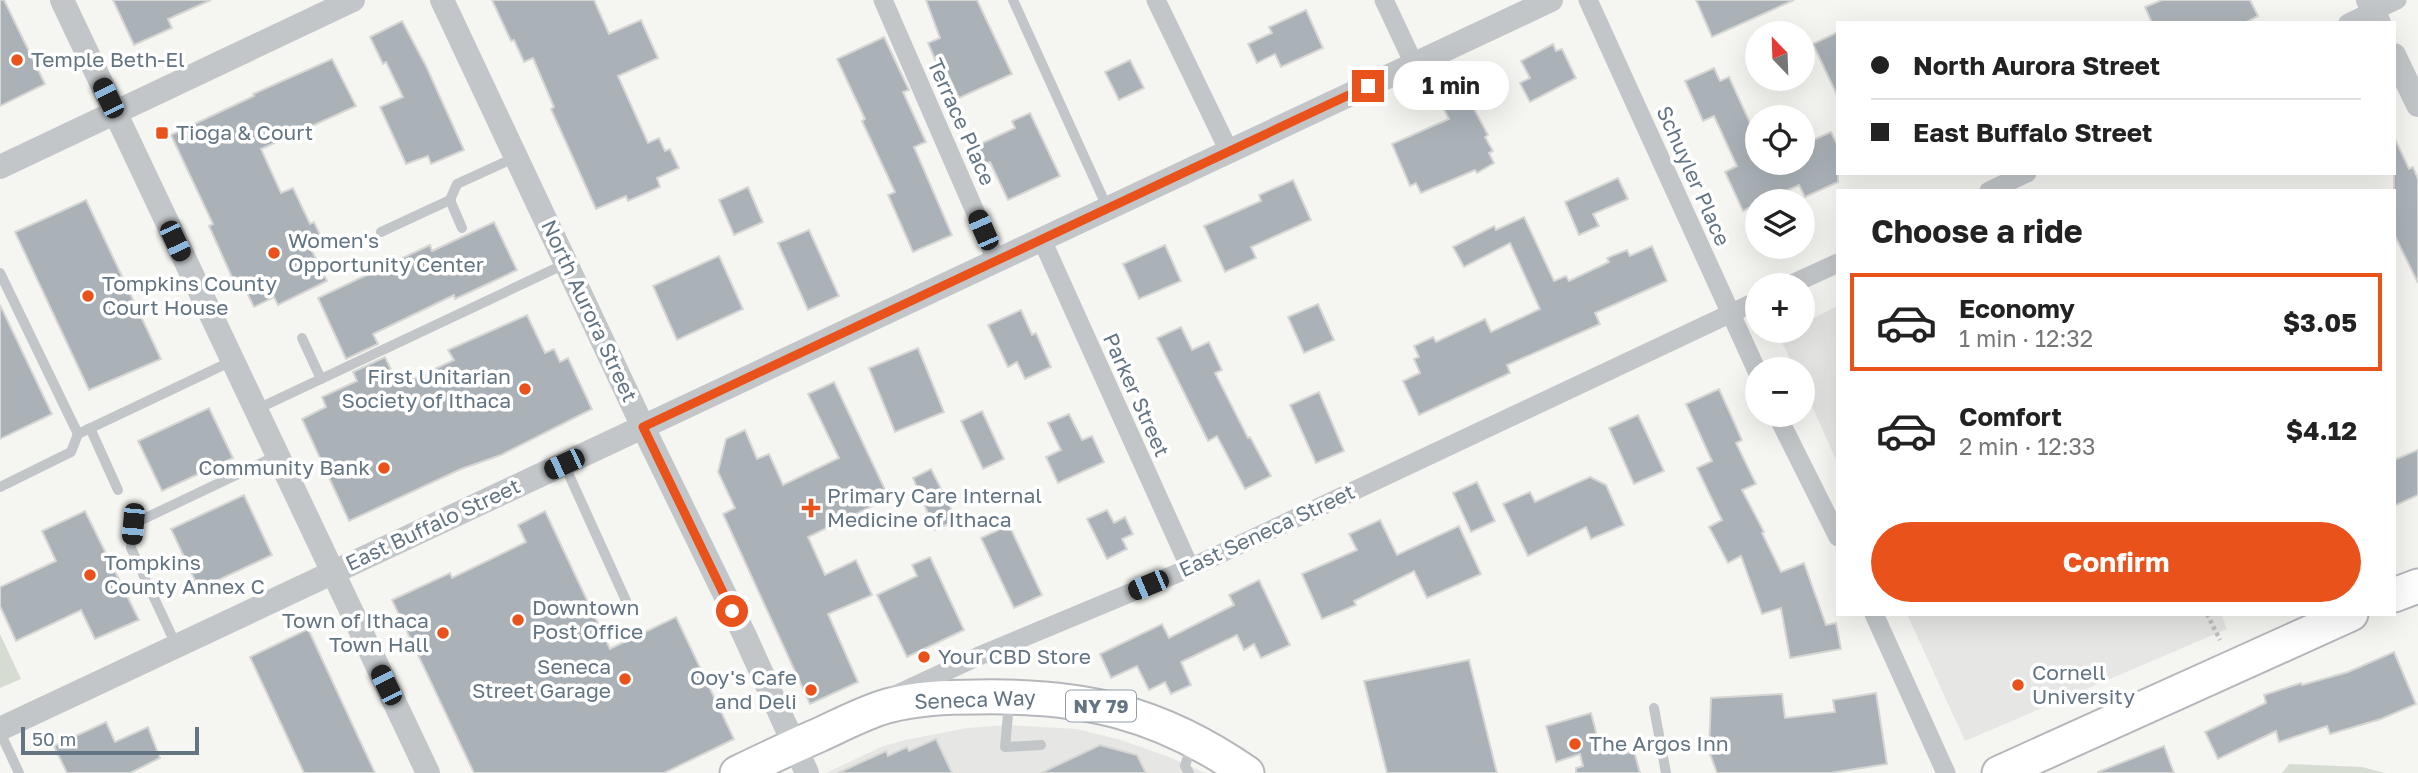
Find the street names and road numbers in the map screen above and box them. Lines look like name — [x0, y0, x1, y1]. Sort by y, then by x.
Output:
street label: Terrace Place — [922, 54, 1001, 189]
street label: Schuyler Place — [1651, 102, 1736, 250]
street label: North Aurora Street — [536, 215, 644, 406]
street label: Parker Street — [1098, 329, 1176, 461]
street label: East Buffalo Street — [341, 472, 524, 576]
street label: East Seneca Street — [1175, 478, 1358, 582]
street label: Seneca Way — [914, 684, 1037, 714]
road number: NY 79 — [1066, 691, 1136, 722]

